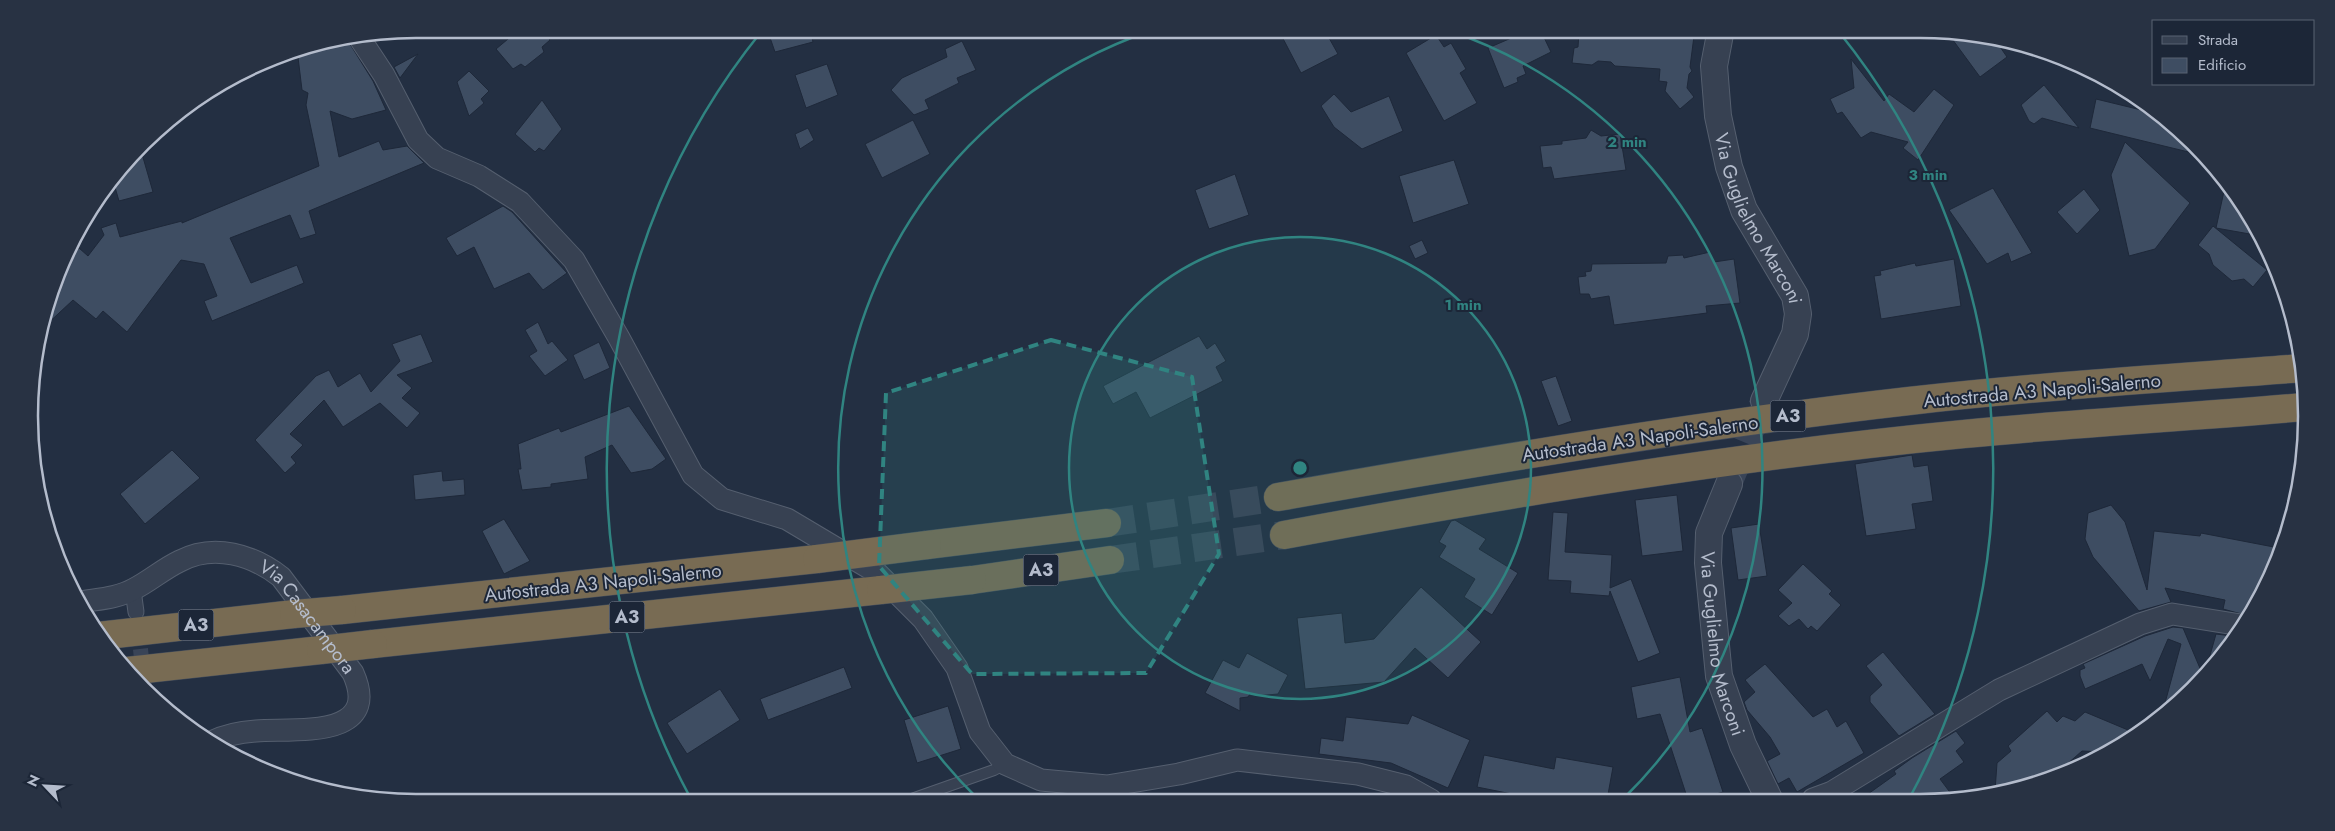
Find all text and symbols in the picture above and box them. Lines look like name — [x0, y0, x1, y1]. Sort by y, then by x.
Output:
legend — [2152, 20, 2315, 85]
text: Strada — [2198, 29, 2238, 51]
text: Edificio — [2198, 54, 2246, 76]
street label: Via Guglielmo Marconi — [1708, 130, 1809, 305]
text: 2 min — [1607, 131, 1647, 153]
text: 3 min — [1909, 164, 1947, 186]
text: 1 min — [1444, 294, 1482, 316]
street label: Autostrada A3 Napoli-Salerno — [1922, 367, 2162, 414]
road number: A3 — [1770, 401, 1806, 432]
street label: Autostrada A3 Napoli-Salerno — [1520, 409, 1760, 468]
centre of rings — [1291, 459, 1309, 477]
street label: Via Guglielmo Marconi — [1694, 551, 1752, 739]
street label: Via Casacampora — [254, 553, 362, 680]
road number: A3 — [1024, 554, 1058, 586]
street label: Autostrada A3 Napoli-Salerno — [483, 557, 723, 608]
road number: A3 — [610, 602, 644, 632]
road number: A3 — [178, 610, 214, 640]
north arrow — [20, 761, 70, 811]
text: N — [22, 771, 45, 790]

